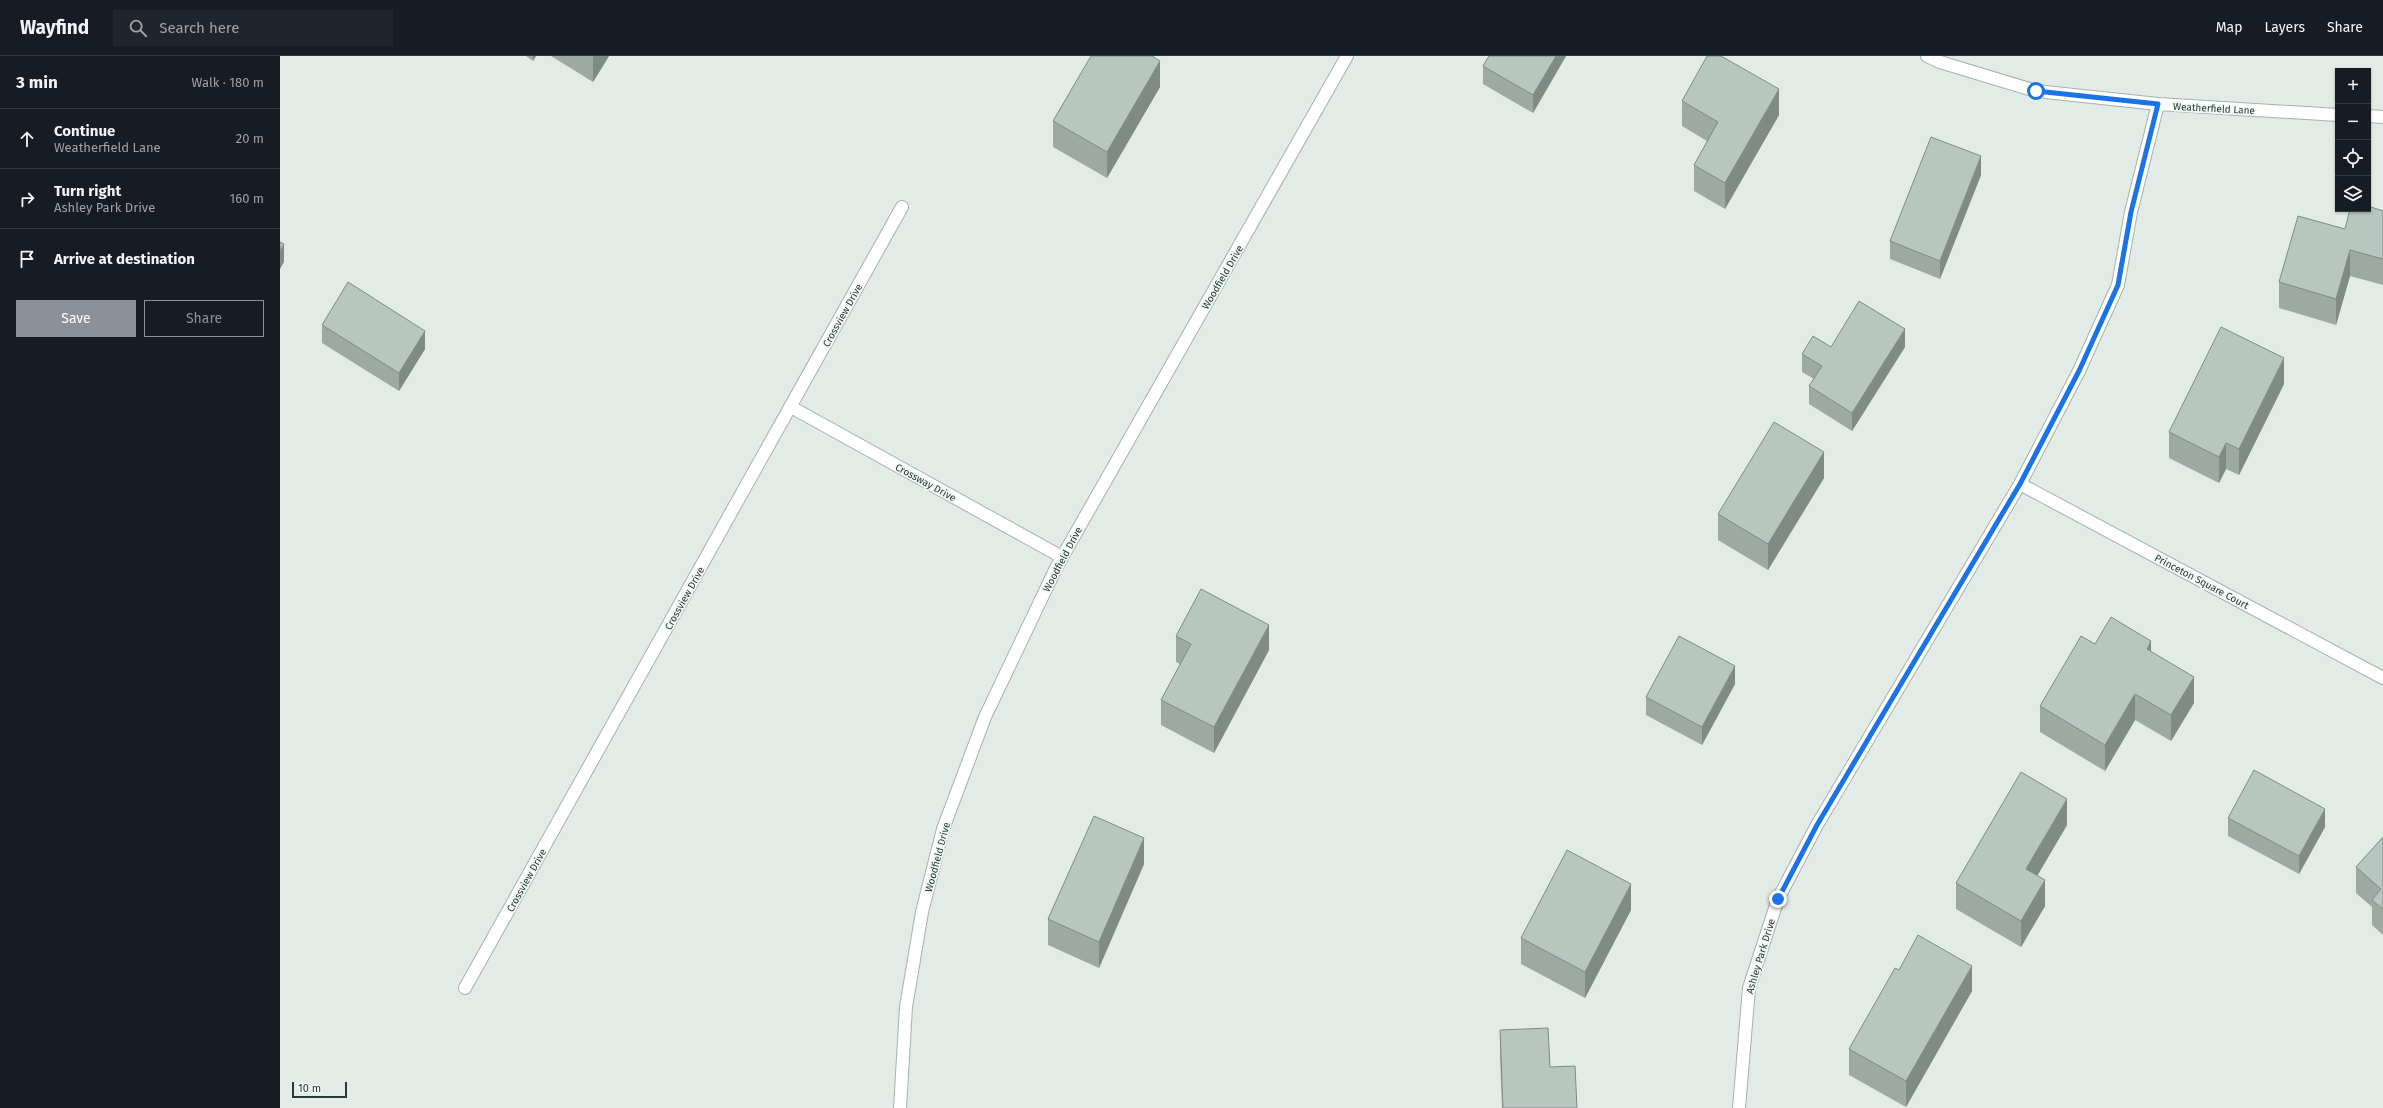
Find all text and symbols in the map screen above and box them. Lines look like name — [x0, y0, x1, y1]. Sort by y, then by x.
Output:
search box — [113, 10, 393, 46]
text: Wayfind — [20, 16, 89, 39]
icon: search — [127, 17, 149, 39]
text: Search here — [159, 19, 239, 37]
text: Map — [2216, 19, 2242, 36]
text: Layers — [2264, 19, 2305, 36]
text: Share — [2327, 19, 2363, 36]
map controls — [2335, 68, 2371, 212]
button: + — [2335, 68, 2371, 104]
text: 3 min — [16, 72, 58, 93]
text: Walk · 180 m — [192, 75, 264, 90]
route start — [2027, 82, 2045, 100]
street label: Weatherfield Lane — [2173, 101, 2255, 117]
button: − — [2335, 104, 2371, 140]
text: Continue — [54, 122, 115, 140]
icon: ahead — [16, 128, 38, 150]
text: 20 m — [236, 131, 264, 146]
text: Weatherfield Lane — [54, 140, 161, 155]
button: locate — [2335, 140, 2371, 176]
button: layers — [2335, 176, 2371, 212]
text: Turn right — [54, 182, 121, 200]
icon: right — [16, 188, 38, 210]
text: 160 m — [230, 191, 264, 206]
text: Ashley Park Drive — [54, 200, 155, 215]
street label: Woodfield Drive — [1200, 243, 1246, 312]
icon: arrive — [16, 248, 38, 270]
text: Arrive at destination — [54, 250, 195, 268]
street label: Crossview Drive — [821, 282, 865, 349]
button: Save — [16, 300, 136, 337]
button: Share — [144, 300, 264, 337]
street label: Crossway Drive — [893, 461, 958, 504]
street label: Woodfield Drive — [1041, 525, 1085, 594]
street label: Princeton Square Court — [2152, 552, 2251, 612]
street label: Crossview Drive — [663, 565, 707, 632]
street label: Woodfield Drive — [923, 821, 953, 894]
street label: Crossview Drive — [505, 847, 549, 914]
route end — [1769, 890, 1787, 908]
street label: Ashley Park Drive — [1744, 917, 1778, 995]
scale bar — [292, 1080, 347, 1099]
text: 10 m — [298, 1082, 321, 1095]

